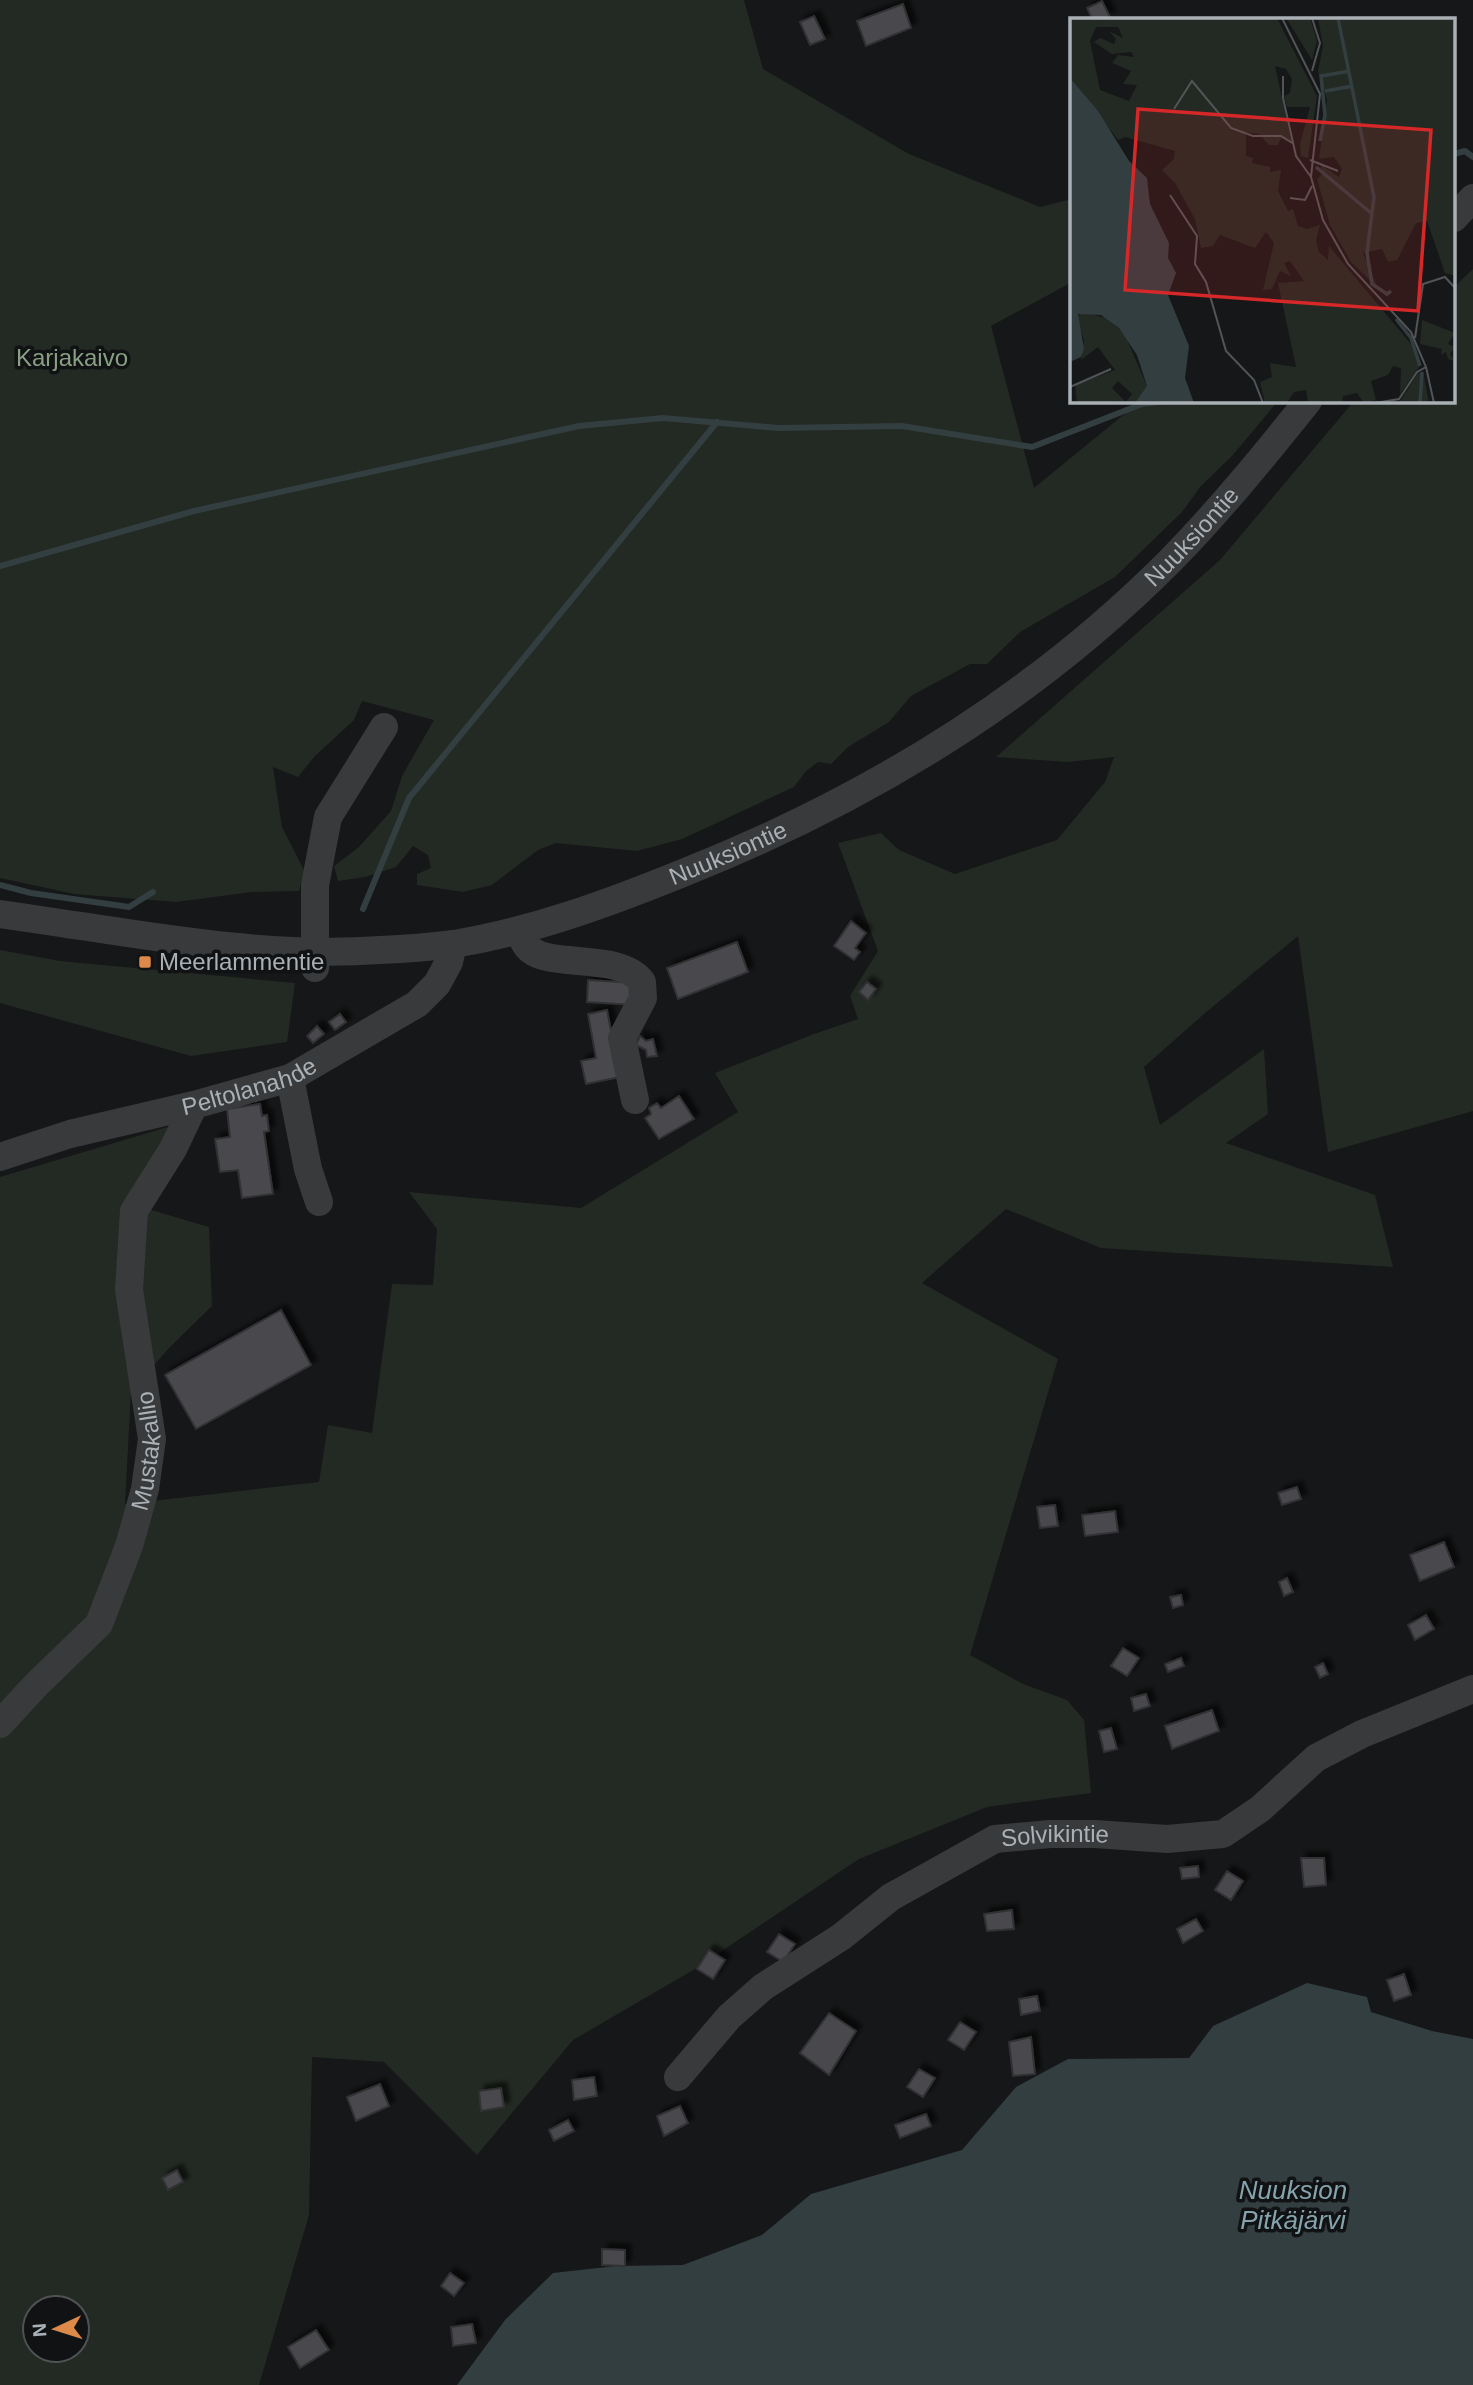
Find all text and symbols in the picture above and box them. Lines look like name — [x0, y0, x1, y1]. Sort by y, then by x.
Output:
inset map — [1070, 18, 1456, 402]
park label: Karjakaivo — [16, 344, 128, 371]
street label: Nuuksiontie — [1139, 481, 1244, 591]
street label: Nuuksiontie — [665, 816, 791, 890]
place label: Meerlammentie — [159, 948, 324, 975]
marker: Meerlammentie — [137, 954, 153, 970]
street label: Peltolanahde — [179, 1052, 321, 1120]
street label: Mustakallio — [126, 1390, 166, 1513]
street label: Solvikintie — [1000, 1820, 1110, 1851]
water label: Nuuksion Pitkäjärvi — [1239, 2175, 1347, 2235]
north arrow — [21, 2294, 91, 2364]
text: N — [29, 2323, 50, 2338]

